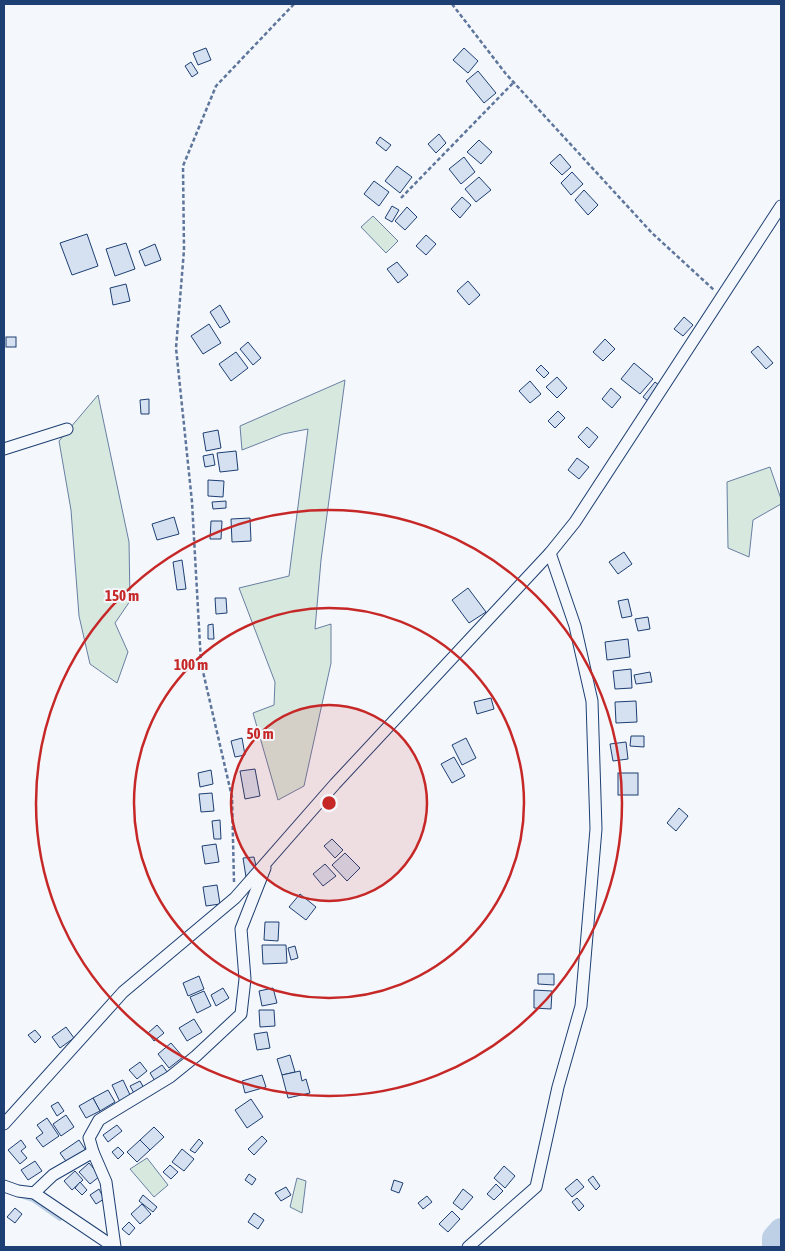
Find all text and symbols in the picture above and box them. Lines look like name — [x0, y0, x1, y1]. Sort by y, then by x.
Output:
text: 150 m — [105, 587, 139, 604]
text: 100 m — [174, 656, 208, 673]
text: 50 m — [247, 725, 274, 742]
centre of rings — [320, 794, 338, 812]

